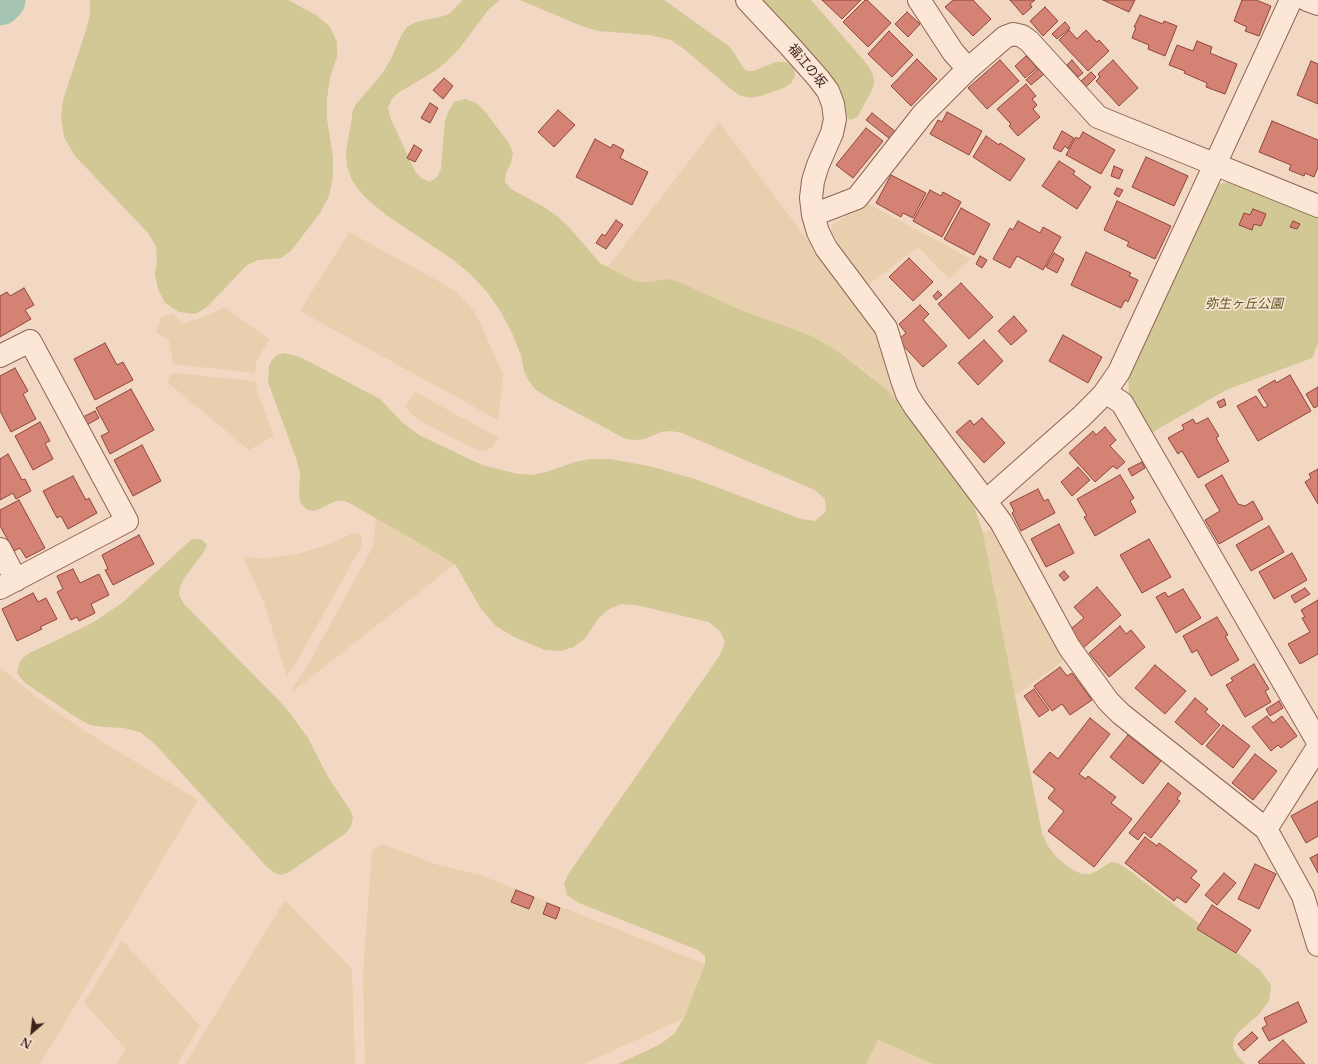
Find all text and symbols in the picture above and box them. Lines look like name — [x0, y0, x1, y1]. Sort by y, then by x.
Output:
street label: 福江の坂 — [784, 41, 830, 91]
park label: 弥生ヶ丘公園 — [1205, 296, 1283, 312]
north arrow — [12, 1012, 52, 1052]
text: N — [19, 1034, 34, 1051]

